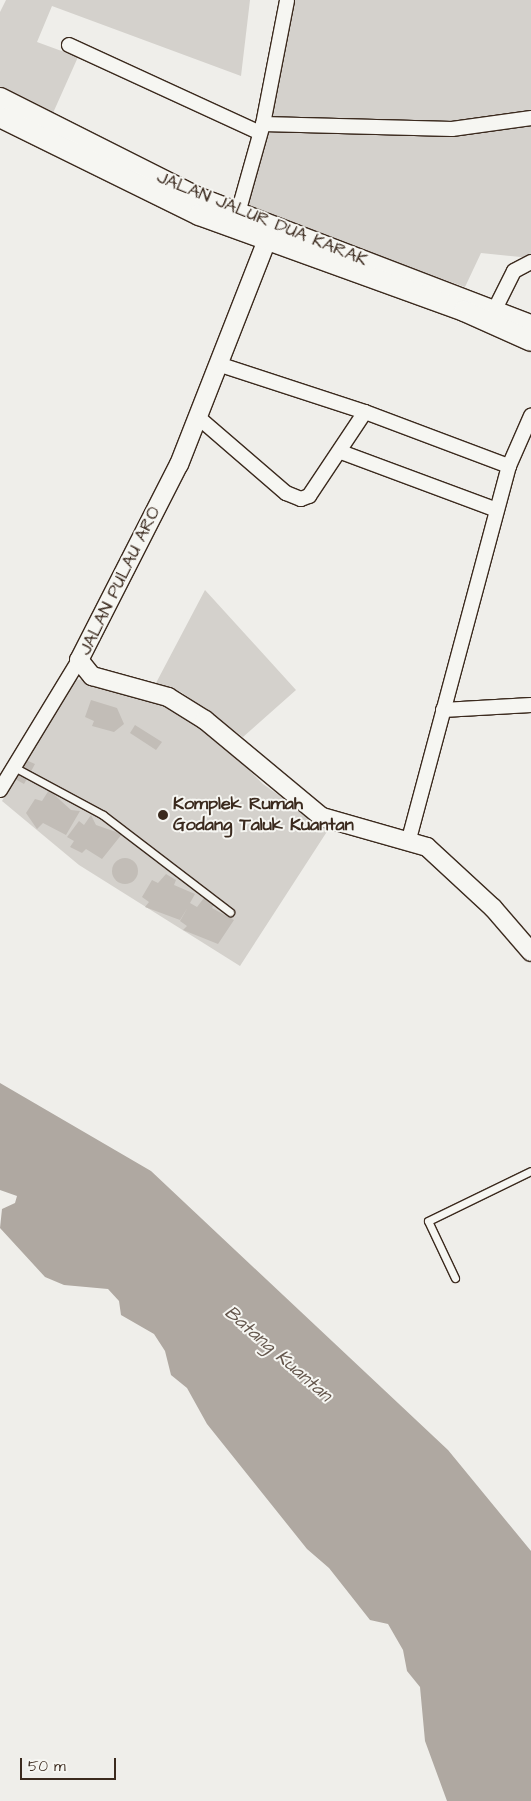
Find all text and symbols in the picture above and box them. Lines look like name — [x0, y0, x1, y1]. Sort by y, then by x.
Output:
street label: JALAN JALUR DUA KARAK — [153, 167, 371, 271]
street label: JALAN PULAU ARO — [75, 503, 165, 659]
place label: Komplek Rumah Godang Taluk Kuantan — [173, 794, 354, 836]
marker: Komplek Rumah Godang Taluk Kuantan — [157, 809, 169, 821]
water label: Batang Kuantan — [220, 1301, 336, 1407]
scale bar — [22, 1748, 119, 1780]
text: 50 m — [28, 1756, 66, 1777]

